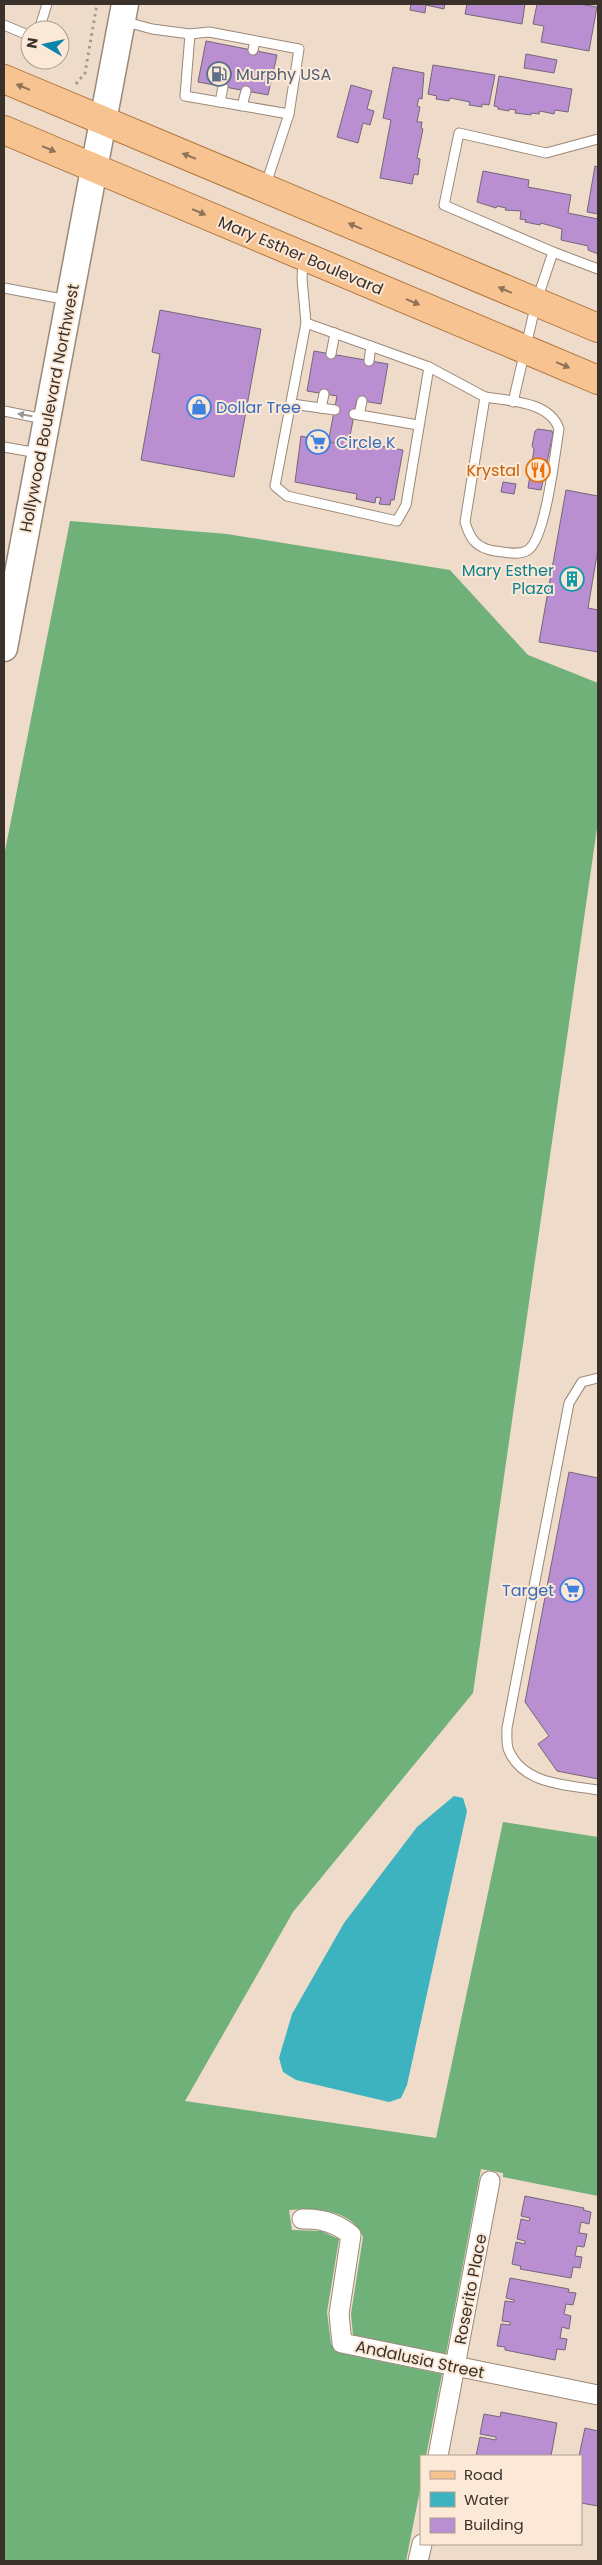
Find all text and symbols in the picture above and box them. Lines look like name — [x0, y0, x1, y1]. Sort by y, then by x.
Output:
north arrow — [20, 20, 70, 70]
text: N — [21, 36, 43, 50]
fuel station icon: Murphy USA — [206, 61, 232, 87]
place label: Murphy USA — [236, 63, 332, 86]
one-way arrow — [15, 83, 30, 91]
one-way arrow — [42, 145, 57, 153]
one-way arrow — [182, 152, 197, 159]
one-way arrow — [192, 208, 206, 216]
street label: Mary Esther Boulevard — [215, 210, 387, 301]
one-way arrow — [348, 222, 362, 230]
street label: Hollywood Boulevard Northwest — [14, 282, 85, 534]
one-way arrow — [498, 285, 512, 293]
one-way arrow — [406, 298, 421, 306]
one-way arrow — [556, 361, 570, 369]
shop icon: Dollar Tree — [186, 394, 212, 420]
place label: Dollar Tree — [216, 396, 301, 419]
one-way arrow — [17, 411, 33, 419]
supermarket icon: Circle K — [305, 429, 331, 455]
place label: Circle K — [336, 431, 396, 454]
restaurant icon: Krystal — [525, 457, 551, 483]
place label: Krystal — [467, 459, 520, 482]
place label: Mary Esther Plaza — [462, 559, 554, 600]
building icon: Mary Esther Plaza — [559, 566, 585, 592]
supermarket icon: Target — [559, 1577, 585, 1603]
place label: Target — [502, 1579, 554, 1602]
street label: Roserito Place — [449, 2232, 492, 2346]
street label: Andalusia Street — [353, 2335, 487, 2384]
legend — [420, 2455, 582, 2545]
text: Road — [464, 2464, 503, 2485]
text: Water — [464, 2489, 510, 2510]
text: Building — [464, 2514, 524, 2535]

